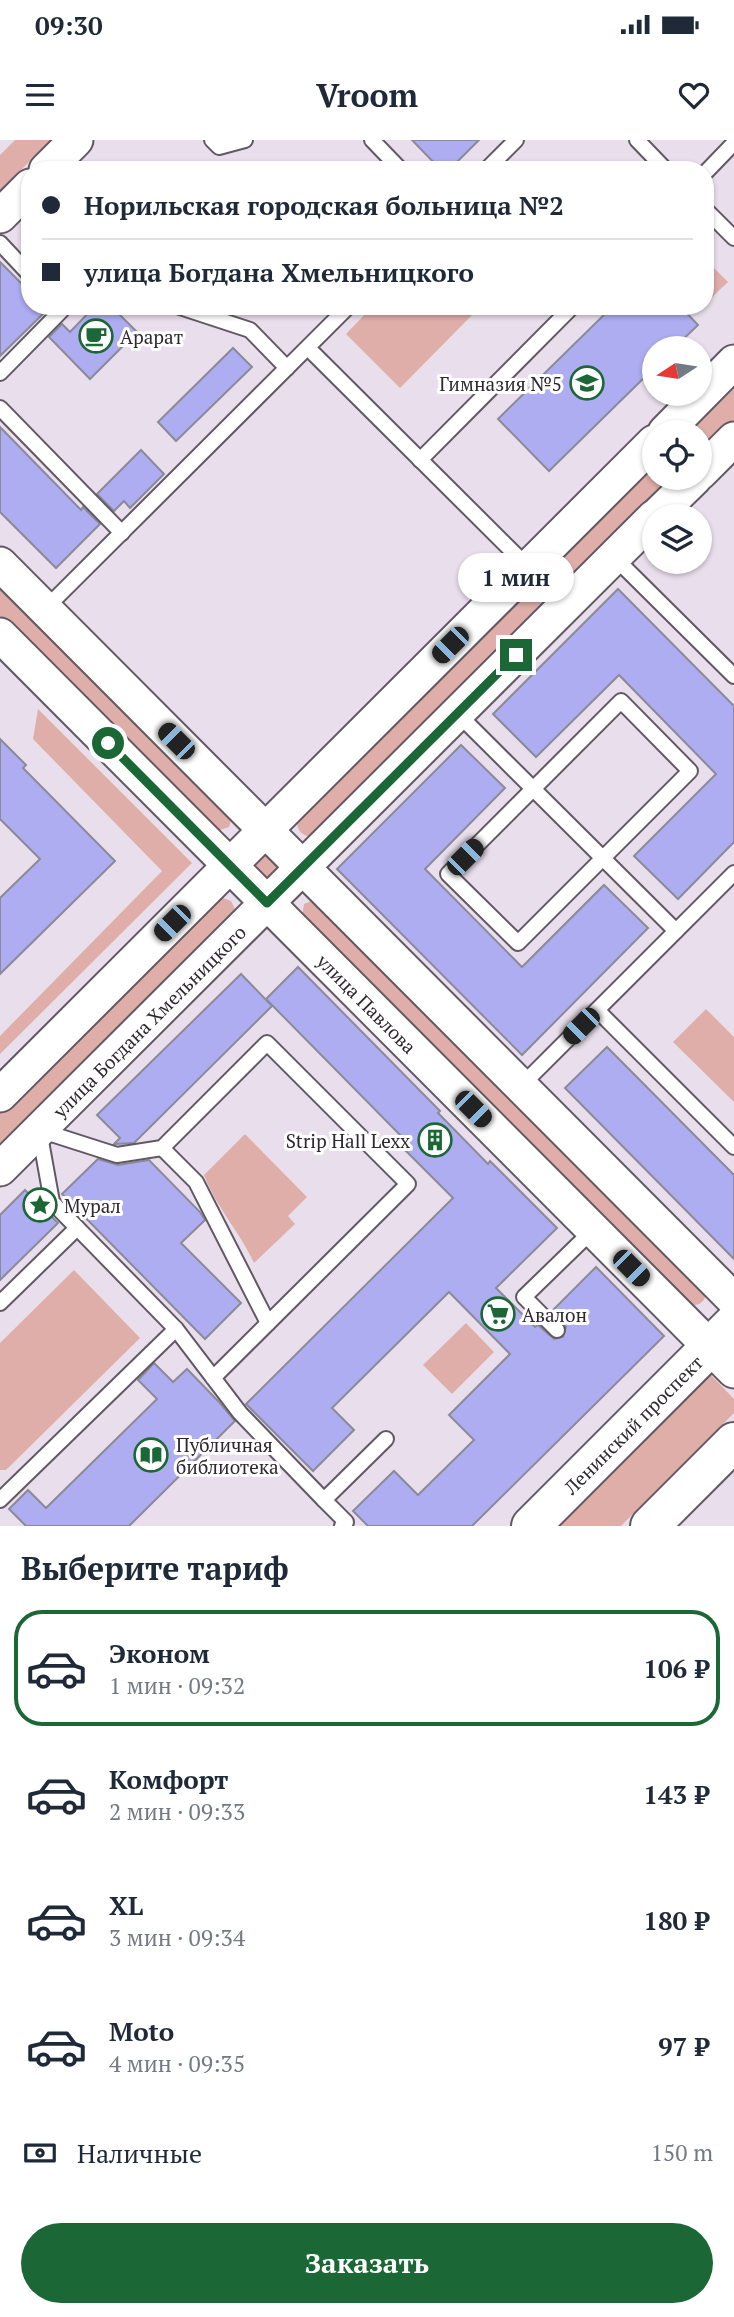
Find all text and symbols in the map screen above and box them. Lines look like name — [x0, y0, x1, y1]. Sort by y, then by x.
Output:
text: 09:30 — [35, 8, 103, 42]
text: Vroom — [316, 74, 418, 116]
icon: menu — [21, 76, 59, 114]
icon: heart — [675, 76, 713, 114]
text: Норильская городская больница №2 — [84, 188, 564, 222]
text: улица Богдана Хмельницкого — [84, 255, 474, 289]
cafe icon: Арарат — [77, 317, 115, 355]
place label: Арарат — [120, 324, 183, 349]
north arrow — [642, 336, 712, 406]
map controls — [642, 336, 712, 574]
school or university icon: Гимназия №5 — [568, 364, 606, 402]
place label: Гимназия №5 — [439, 371, 562, 396]
button: locate — [642, 420, 712, 490]
button: layers — [642, 504, 712, 574]
callout: 1 мин — [458, 554, 574, 602]
text: 1 мин — [482, 562, 550, 593]
car — [428, 623, 473, 667]
route end — [500, 639, 532, 671]
car — [154, 719, 199, 763]
route start — [92, 727, 124, 759]
car — [443, 835, 488, 879]
car — [150, 901, 195, 945]
street label: улица Богдана Хмельницкого — [46, 919, 251, 1123]
street label: улица Павлова — [311, 947, 423, 1059]
car — [559, 1004, 604, 1048]
car — [451, 1087, 496, 1131]
building icon: Strip Hall Lexx — [416, 1121, 454, 1159]
place label: Strip Hall Lexx — [286, 1128, 410, 1153]
place icon: Мурал — [21, 1186, 59, 1224]
place label: Мурал — [64, 1193, 121, 1218]
car — [609, 1246, 654, 1290]
supermarket icon: Авалон — [479, 1295, 517, 1333]
place label: Авалон — [522, 1302, 587, 1327]
street label: Ленинский проспект — [557, 1349, 708, 1500]
place label: Публичная библиотека — [176, 1432, 279, 1479]
library icon: Публичная библиотека — [132, 1436, 170, 1474]
text: Выберите тариф — [21, 1547, 289, 1589]
text: Эконом — [109, 1636, 210, 1670]
icon: car — [25, 1637, 88, 1700]
text: 106 ₽ — [643, 1651, 709, 1685]
text: 1 мин · 09:32 — [109, 1670, 245, 1701]
text: Комфорт — [109, 1762, 228, 1796]
icon: car — [25, 1763, 88, 1826]
text: 143 ₽ — [643, 1777, 709, 1811]
text: 2 мин · 09:33 — [109, 1796, 245, 1827]
text: XL — [109, 1888, 143, 1922]
icon: car — [25, 1889, 88, 1952]
text: 180 ₽ — [643, 1903, 709, 1937]
text: 3 мин · 09:34 — [109, 1922, 245, 1953]
text: Moto — [109, 2014, 174, 2048]
icon: car — [25, 2015, 88, 2078]
text: 97 ₽ — [658, 2029, 709, 2063]
text: 4 мин · 09:35 — [109, 2048, 245, 2079]
icon: cash — [21, 2134, 59, 2172]
text: Наличные — [77, 2136, 202, 2170]
text: 150 m — [651, 2137, 713, 2168]
button: Заказать — [21, 2223, 713, 2303]

